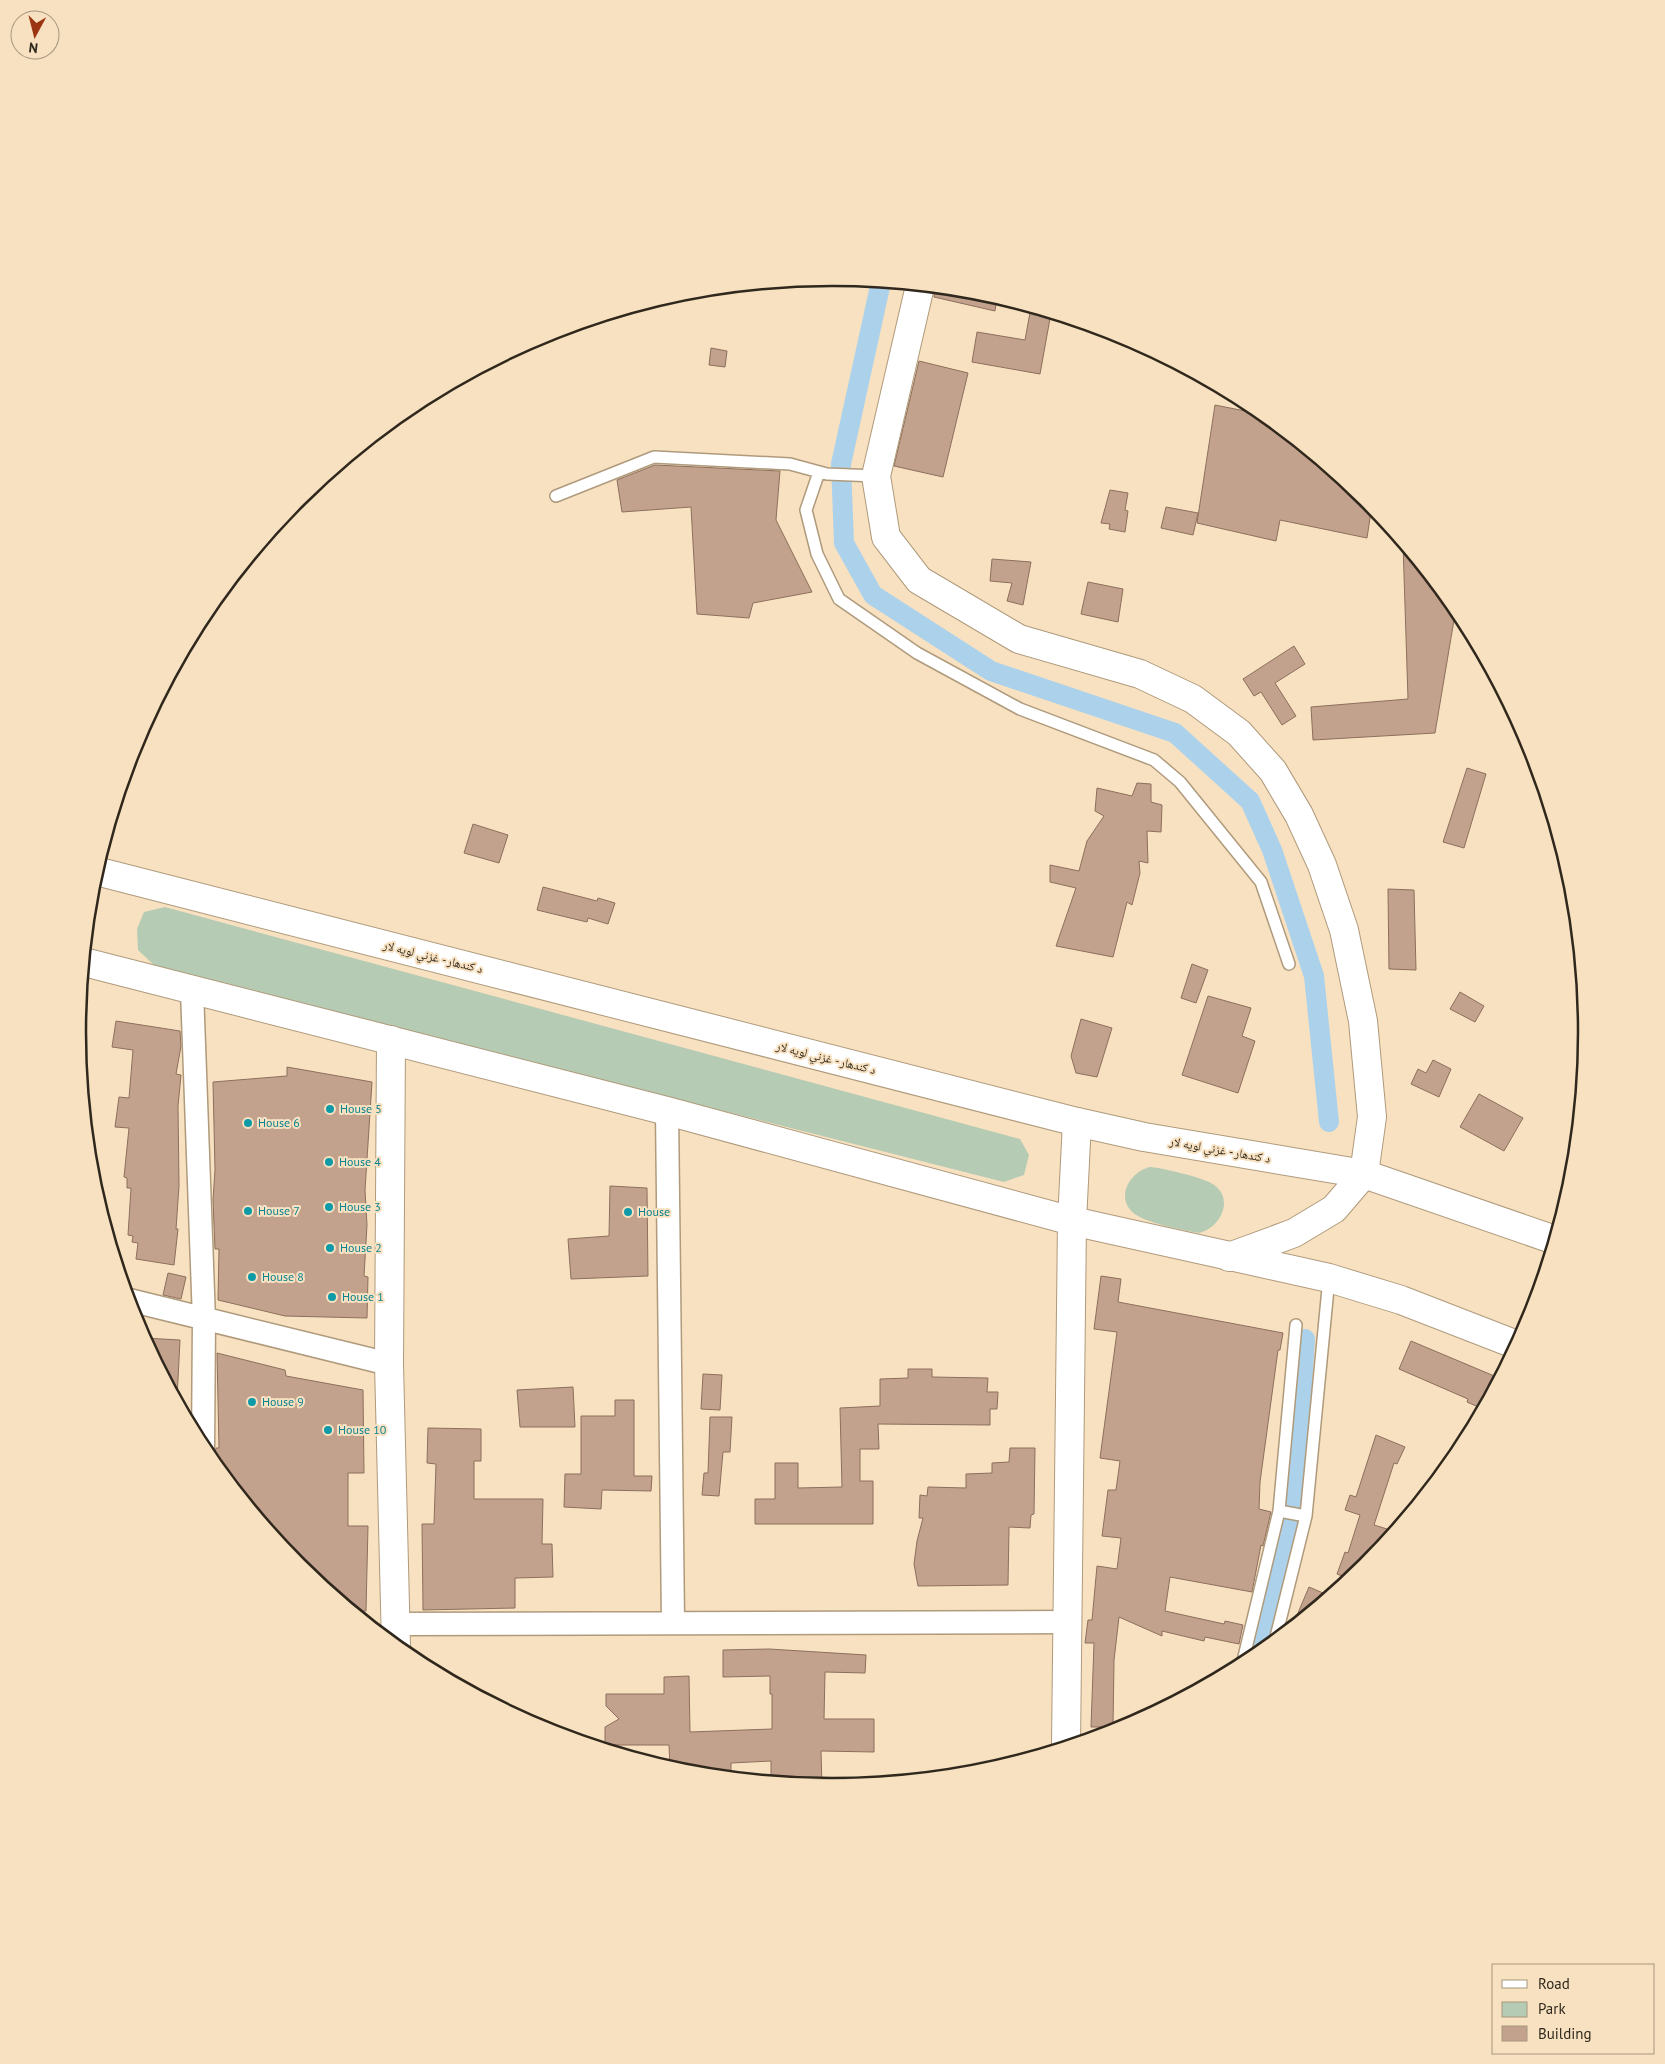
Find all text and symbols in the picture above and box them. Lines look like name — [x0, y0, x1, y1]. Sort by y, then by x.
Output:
north arrow — [10, 10, 60, 60]
text: N — [28, 38, 39, 57]
street label: د کندهار - غزني لويه لار — [380, 937, 485, 979]
street label: د کندهار - غزني لويه لار — [773, 1038, 878, 1080]
place label: House 5 — [340, 1101, 382, 1116]
marker: House 5 — [324, 1103, 336, 1115]
place label: House 6 — [258, 1115, 300, 1130]
marker: House 6 — [242, 1117, 254, 1129]
street label: د کندهار - غزني لويه لار — [1167, 1133, 1272, 1169]
place label: House 4 — [339, 1154, 381, 1169]
marker: House 4 — [323, 1156, 335, 1168]
place label: House 3 — [339, 1199, 381, 1214]
marker: House 3 — [323, 1201, 335, 1213]
place label: House 7 — [258, 1203, 300, 1218]
place label: House — [638, 1204, 670, 1219]
marker: House 7 — [242, 1205, 254, 1217]
marker: House — [622, 1206, 634, 1218]
place label: House 2 — [340, 1240, 382, 1255]
marker: House 2 — [324, 1242, 336, 1254]
place label: House 8 — [262, 1269, 304, 1284]
marker: House 8 — [246, 1271, 258, 1283]
place label: House 1 — [342, 1289, 384, 1304]
marker: House 1 — [326, 1291, 338, 1303]
place label: House 9 — [262, 1394, 304, 1409]
marker: House 9 — [246, 1396, 258, 1408]
place label: House 10 — [338, 1422, 387, 1437]
marker: House 10 — [322, 1424, 334, 1436]
legend — [1492, 1964, 1655, 2054]
text: Road — [1538, 1974, 1570, 1993]
text: Park — [1538, 1999, 1566, 2018]
text: Building — [1538, 2024, 1592, 2043]

